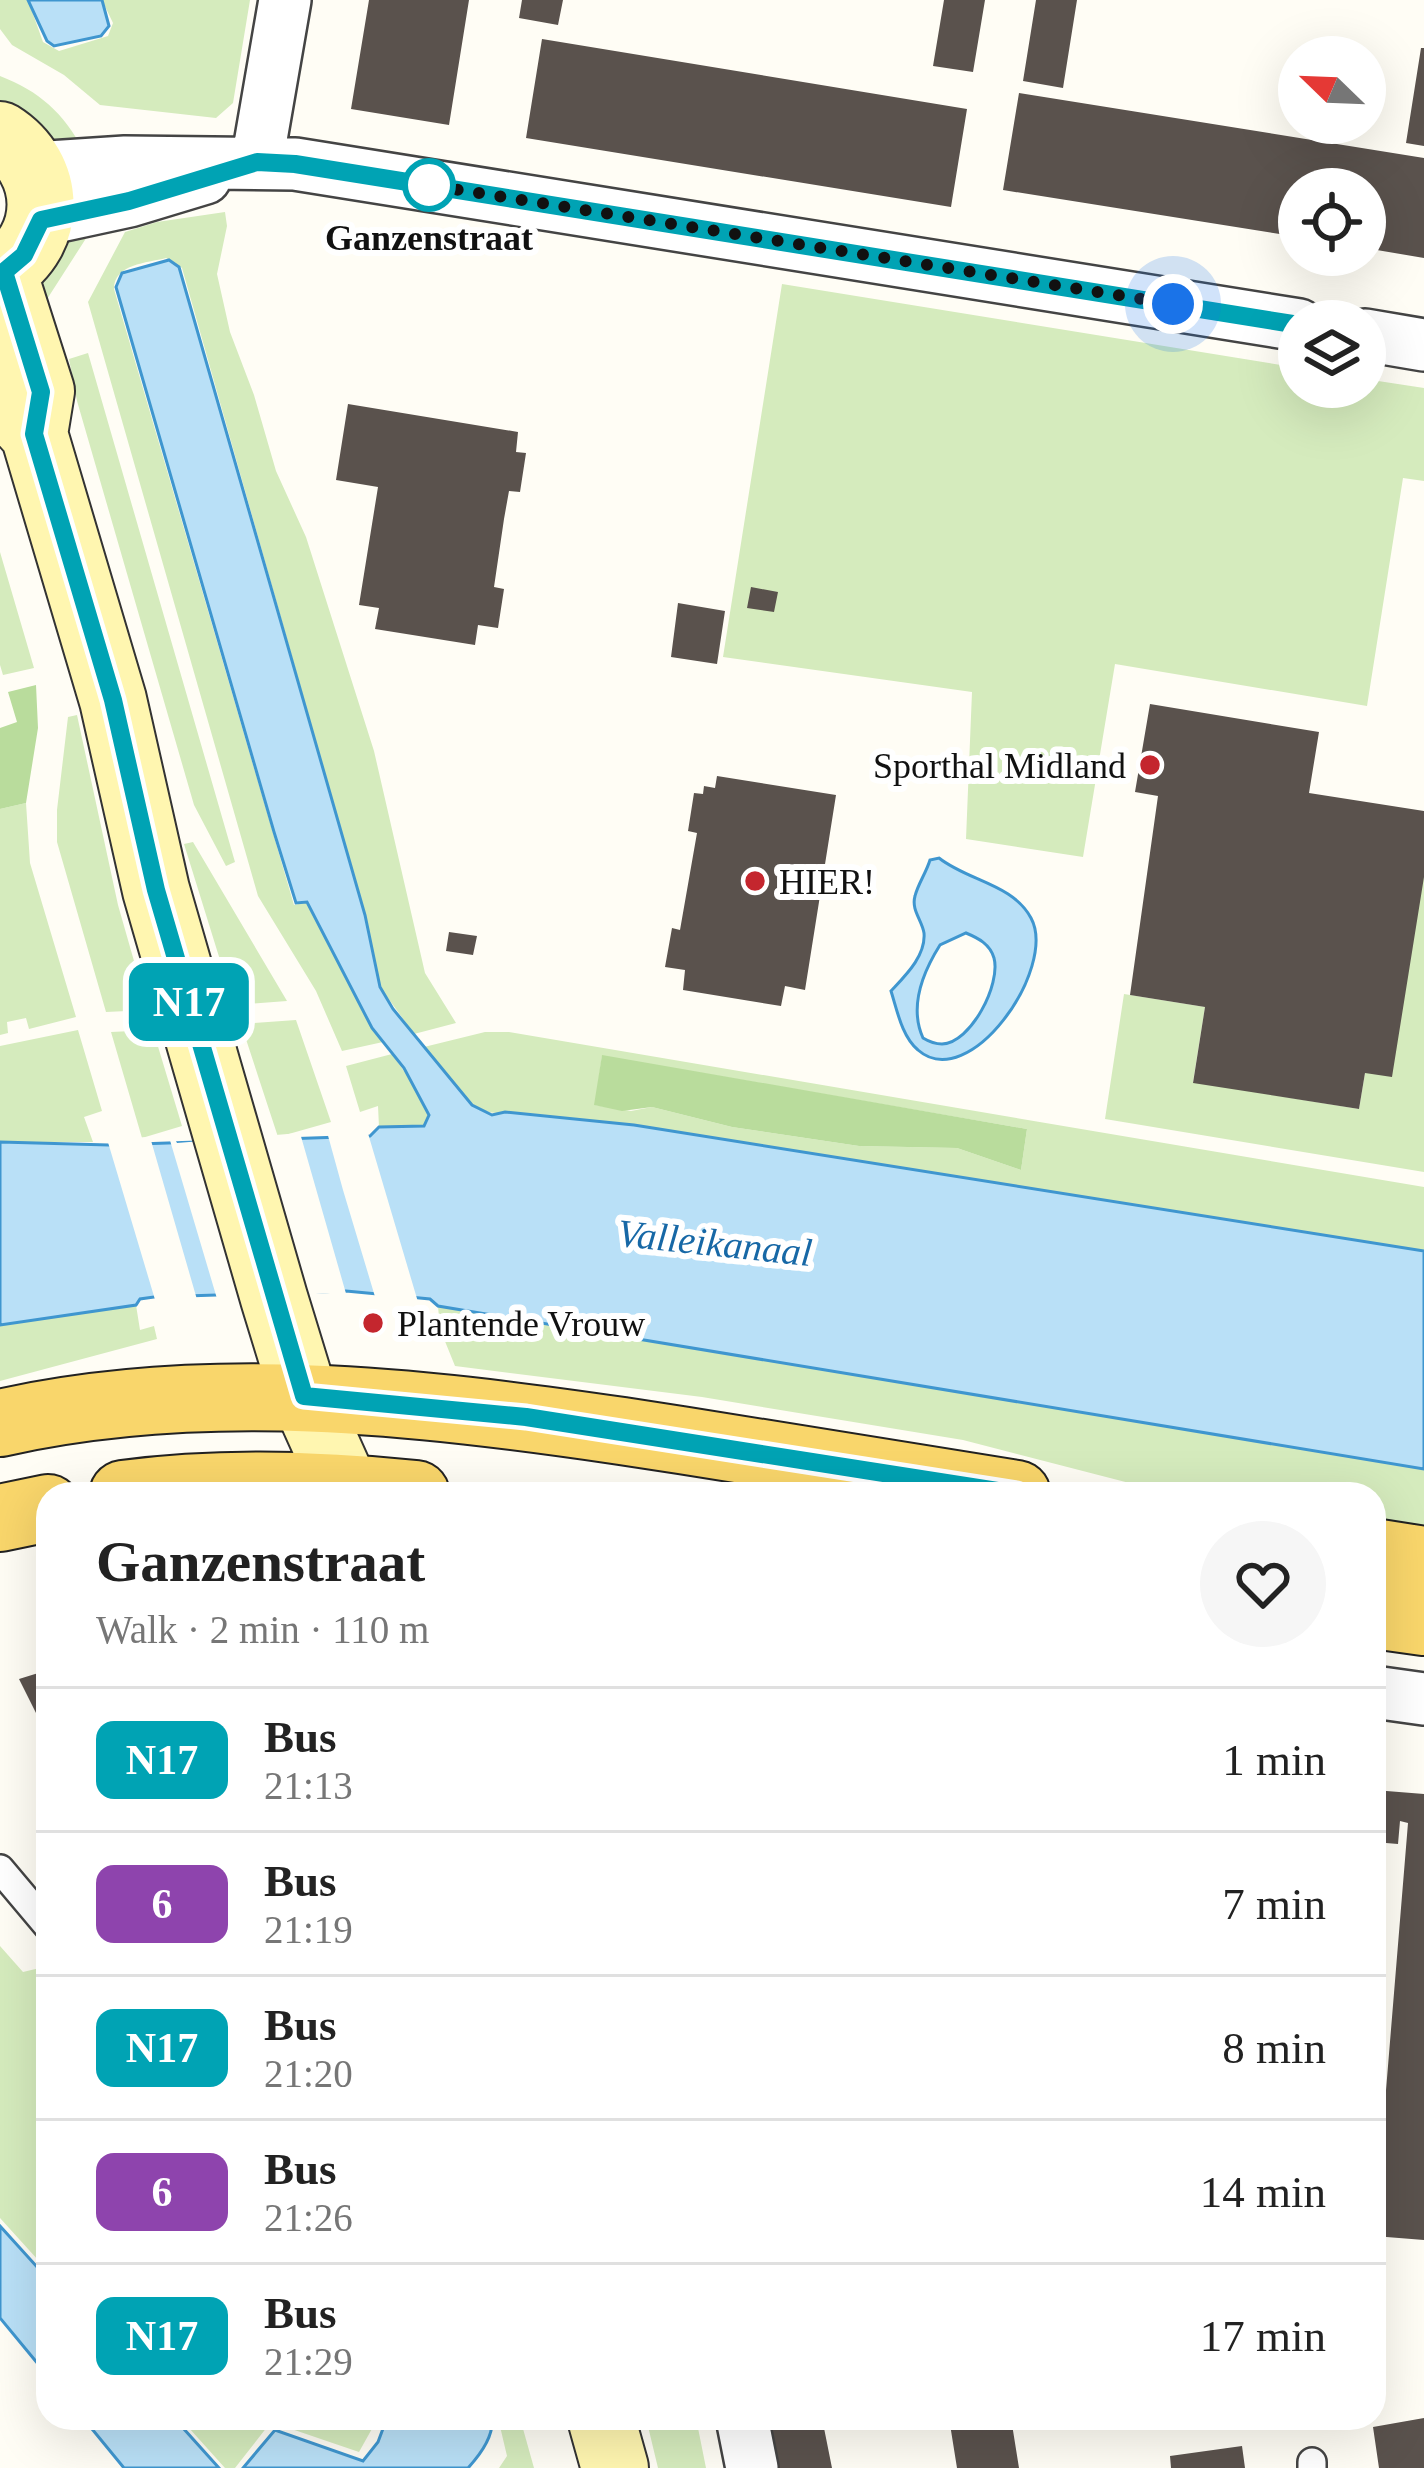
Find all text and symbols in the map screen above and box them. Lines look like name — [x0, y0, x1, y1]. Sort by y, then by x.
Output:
north arrow — [1278, 36, 1386, 144]
map controls — [1278, 36, 1386, 408]
marker: Ganzenstraat — [404, 160, 454, 210]
button: locate — [1278, 168, 1386, 276]
place label: Ganzenstraat — [325, 218, 533, 258]
your location — [1143, 274, 1203, 334]
button: layers — [1278, 300, 1386, 408]
place label: Sporthal Midland — [873, 746, 1126, 786]
marker: Sporthal Midland — [1137, 752, 1163, 778]
place label: HIER! — [779, 862, 875, 902]
marker: HIER! — [742, 868, 768, 894]
line badge: N17 — [120, 963, 258, 1041]
text: N17 — [153, 979, 225, 1025]
water label: Valleikanaal — [616, 1211, 814, 1274]
place label: Plantende Vrouw — [397, 1304, 645, 1344]
marker: Plantende Vrouw — [360, 1310, 386, 1336]
button: heart — [1200, 1521, 1326, 1647]
text: Ganzenstraat — [96, 1530, 425, 1593]
text: Walk · 2 min · 110 m — [96, 1608, 429, 1651]
text: Bus — [264, 1712, 337, 1762]
text: 1 min — [1222, 1735, 1326, 1785]
text: N17 — [126, 1737, 198, 1783]
text: 21:13 — [264, 1764, 353, 1807]
text: Bus — [264, 1856, 337, 1906]
text: 7 min — [1222, 1879, 1326, 1929]
text: 6 — [152, 1881, 173, 1927]
text: 21:19 — [264, 1908, 353, 1951]
text: Bus — [264, 2000, 337, 2050]
text: 8 min — [1222, 2023, 1326, 2073]
text: N17 — [126, 2025, 198, 2071]
text: 21:20 — [264, 2052, 353, 2095]
text: Bus — [264, 2144, 337, 2194]
text: 14 min — [1200, 2167, 1326, 2217]
text: 6 — [152, 2169, 173, 2215]
text: 21:26 — [264, 2196, 353, 2239]
text: Bus — [264, 2288, 337, 2338]
text: 17 min — [1200, 2311, 1326, 2361]
text: N17 — [126, 2313, 198, 2359]
text: 21:29 — [264, 2340, 353, 2383]

